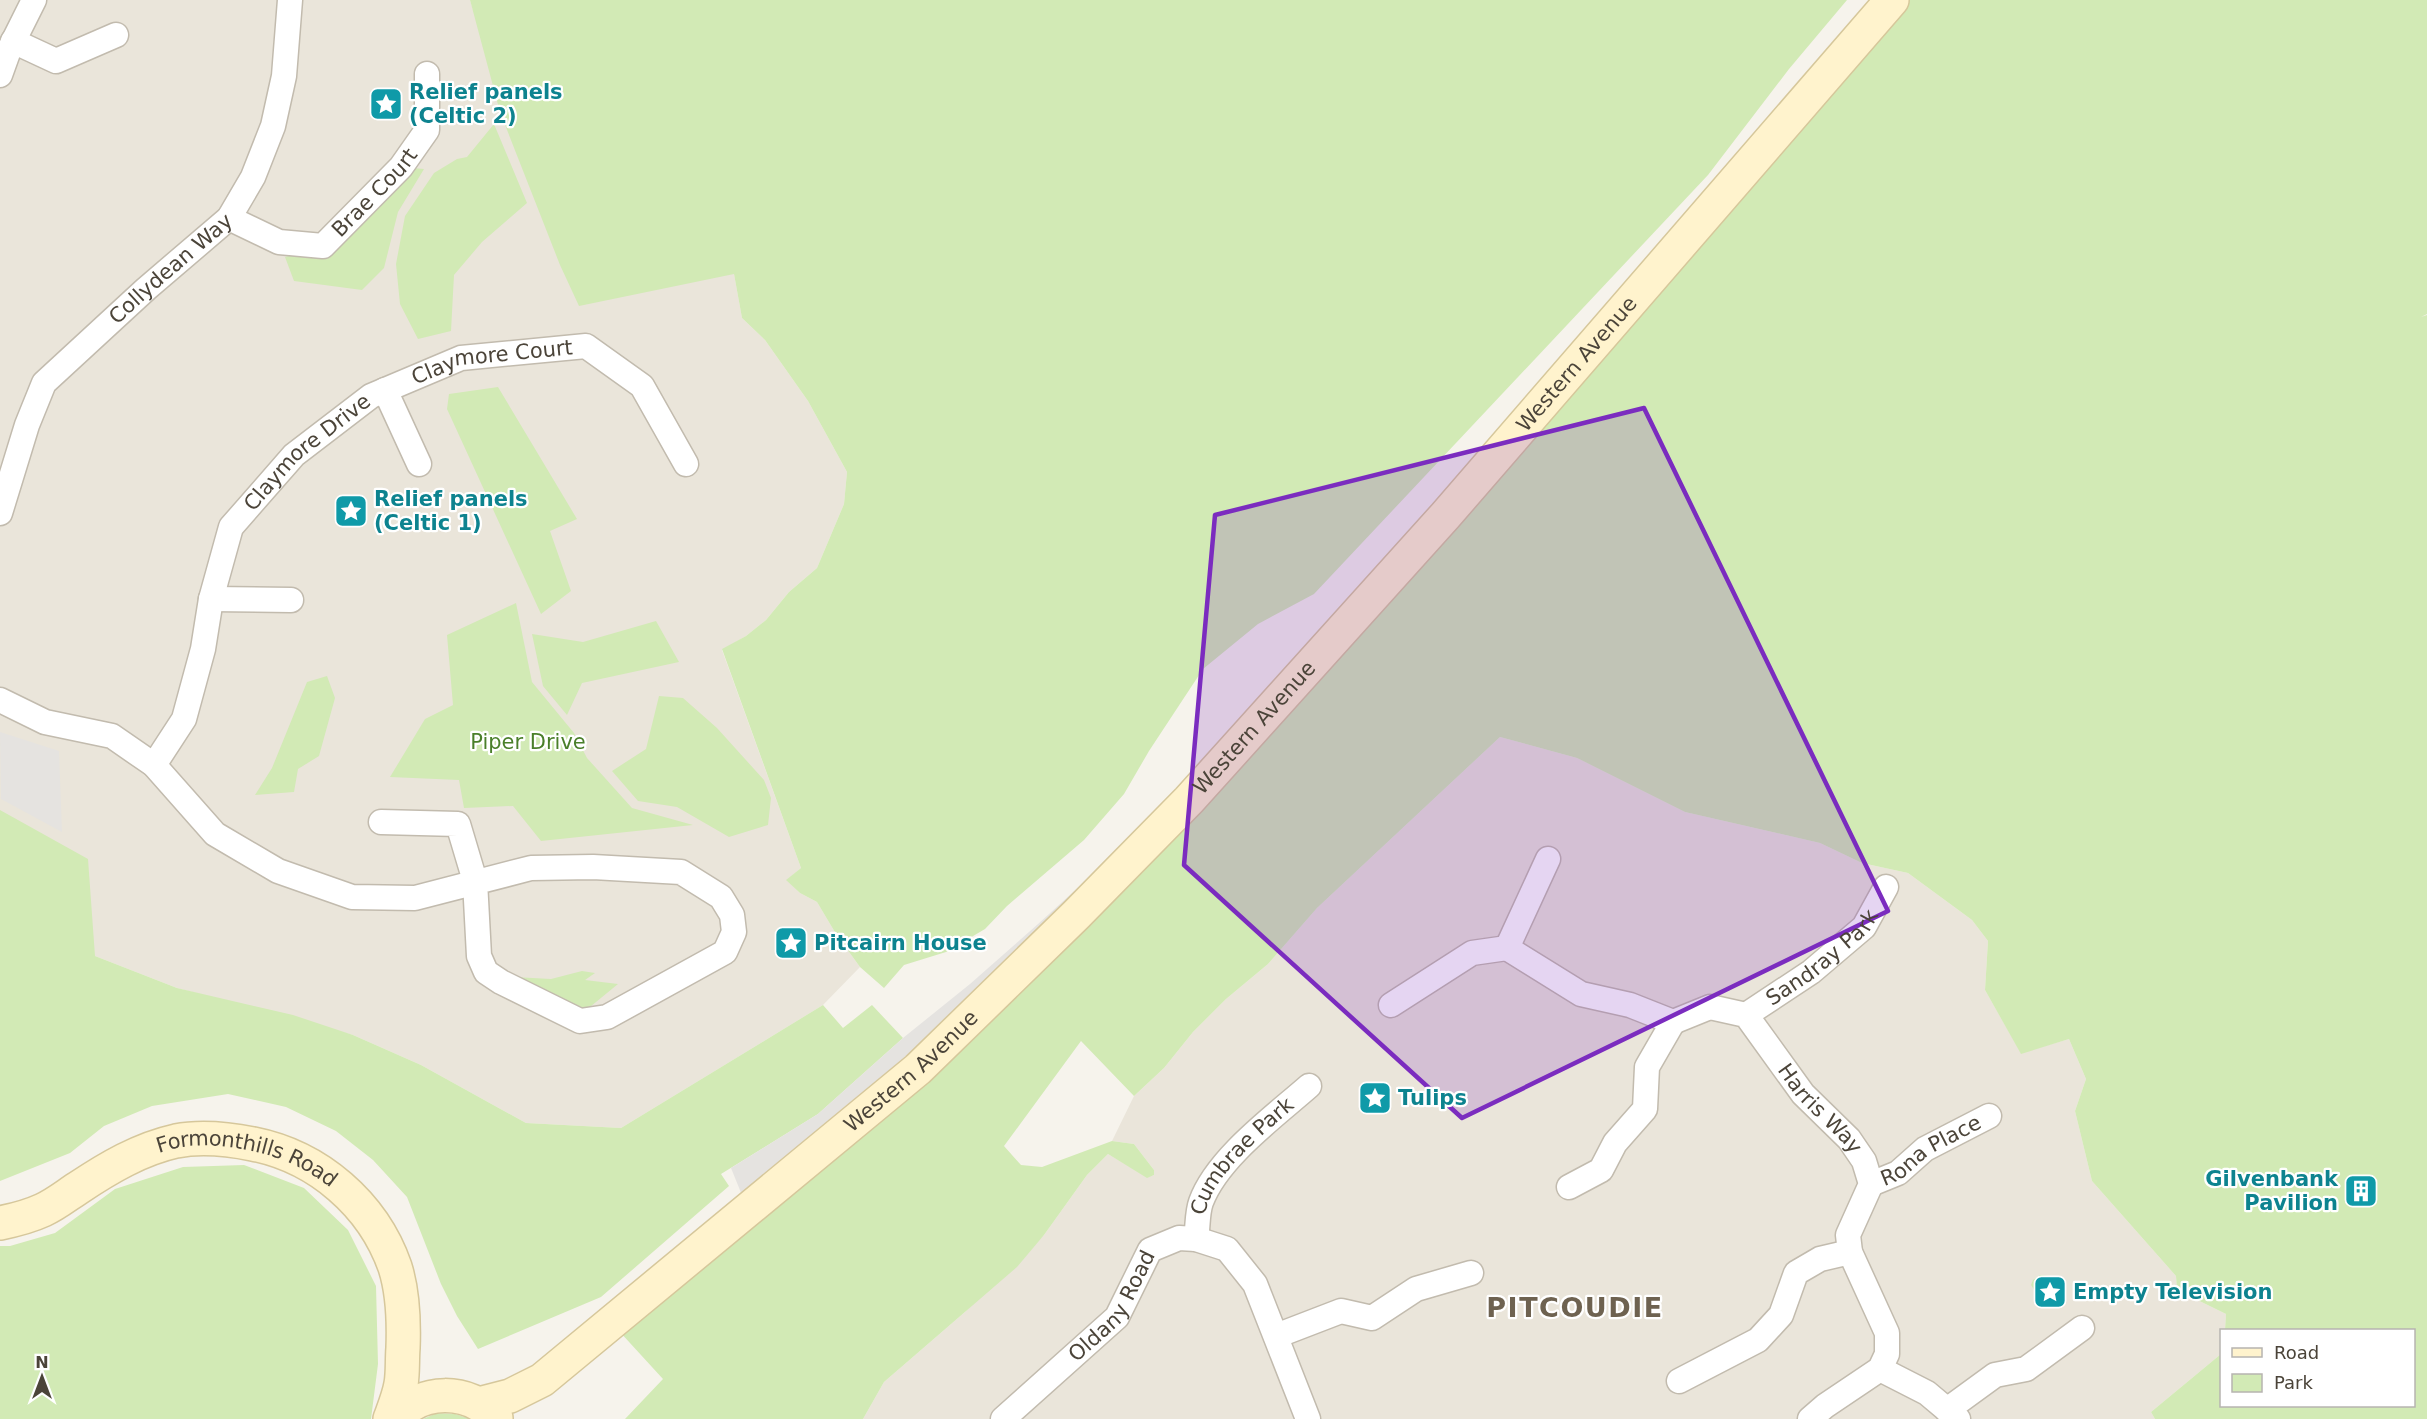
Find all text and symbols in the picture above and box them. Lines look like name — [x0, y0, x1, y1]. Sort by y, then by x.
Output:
place label: Relief panels (Celtic 2) — [409, 80, 563, 128]
place icon: Relief panels (Celtic 2) — [368, 86, 404, 122]
street label: Brae Court — [327, 144, 422, 242]
street label: Collydean Way — [104, 209, 237, 329]
street label: Western Avenue — [1512, 292, 1642, 436]
street label: Claymore Court — [408, 335, 574, 389]
street label: Claymore Drive — [239, 389, 375, 516]
place label: Relief panels (Celtic 1) — [374, 487, 528, 535]
place icon: Relief panels (Celtic 1) — [333, 493, 369, 529]
street label: Western Avenue — [1188, 656, 1320, 799]
park label: Piper Drive — [470, 730, 586, 754]
street label: Sandray Park — [1762, 905, 1884, 1010]
place icon: Pitcairn House — [773, 925, 809, 961]
place label: Pitcairn House — [814, 931, 987, 955]
street label: Western Avenue — [839, 1005, 983, 1137]
street label: Harris Way — [1773, 1059, 1867, 1158]
place icon: Tulips — [1357, 1080, 1393, 1116]
place label: Tulips — [1398, 1086, 1467, 1110]
street label: Cumbrae Park — [1186, 1092, 1299, 1217]
street label: Rona Place — [1877, 1110, 1985, 1191]
street label: Formonthills Road — [153, 1126, 342, 1192]
place label: Gilvenbank Pavilion — [2205, 1167, 2339, 1215]
building icon: Gilvenbank Pavilion — [2343, 1173, 2379, 1209]
street label: Oldany Road — [1064, 1246, 1160, 1367]
place icon: Empty Television — [2032, 1274, 2068, 1310]
place label: Empty Television — [2073, 1280, 2272, 1304]
district label: PITCOUDIE — [1486, 1292, 1664, 1323]
legend — [2220, 1329, 2415, 1407]
text: Road — [2274, 1342, 2319, 1363]
north arrow — [12, 1347, 72, 1407]
text: N — [35, 1353, 49, 1372]
text: Park — [2274, 1372, 2313, 1393]

